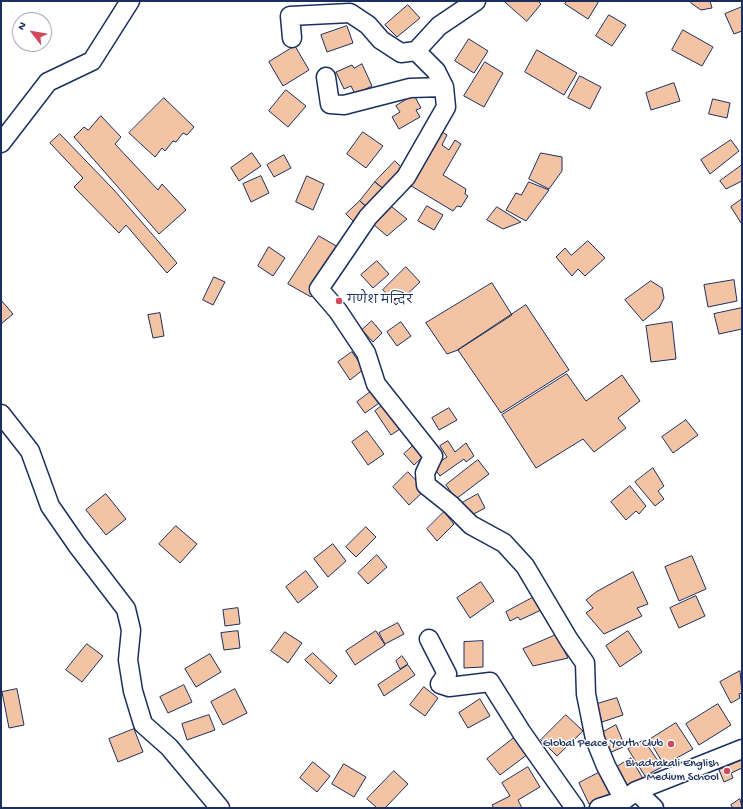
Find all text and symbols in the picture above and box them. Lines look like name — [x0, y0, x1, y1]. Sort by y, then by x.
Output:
north arrow — [12, 12, 52, 52]
text: N — [16, 20, 30, 33]
place label: गणेश मन्दिर — [347, 294, 413, 308]
marker: गणेश मन्दिर — [334, 296, 344, 306]
place label: Global Peace Youth Club — [543, 737, 663, 751]
marker: Global Peace Youth Club — [666, 739, 676, 749]
place label: Bhadrakali English Medium School — [626, 757, 719, 785]
marker: Bhadrakali English Medium School — [722, 766, 732, 776]

